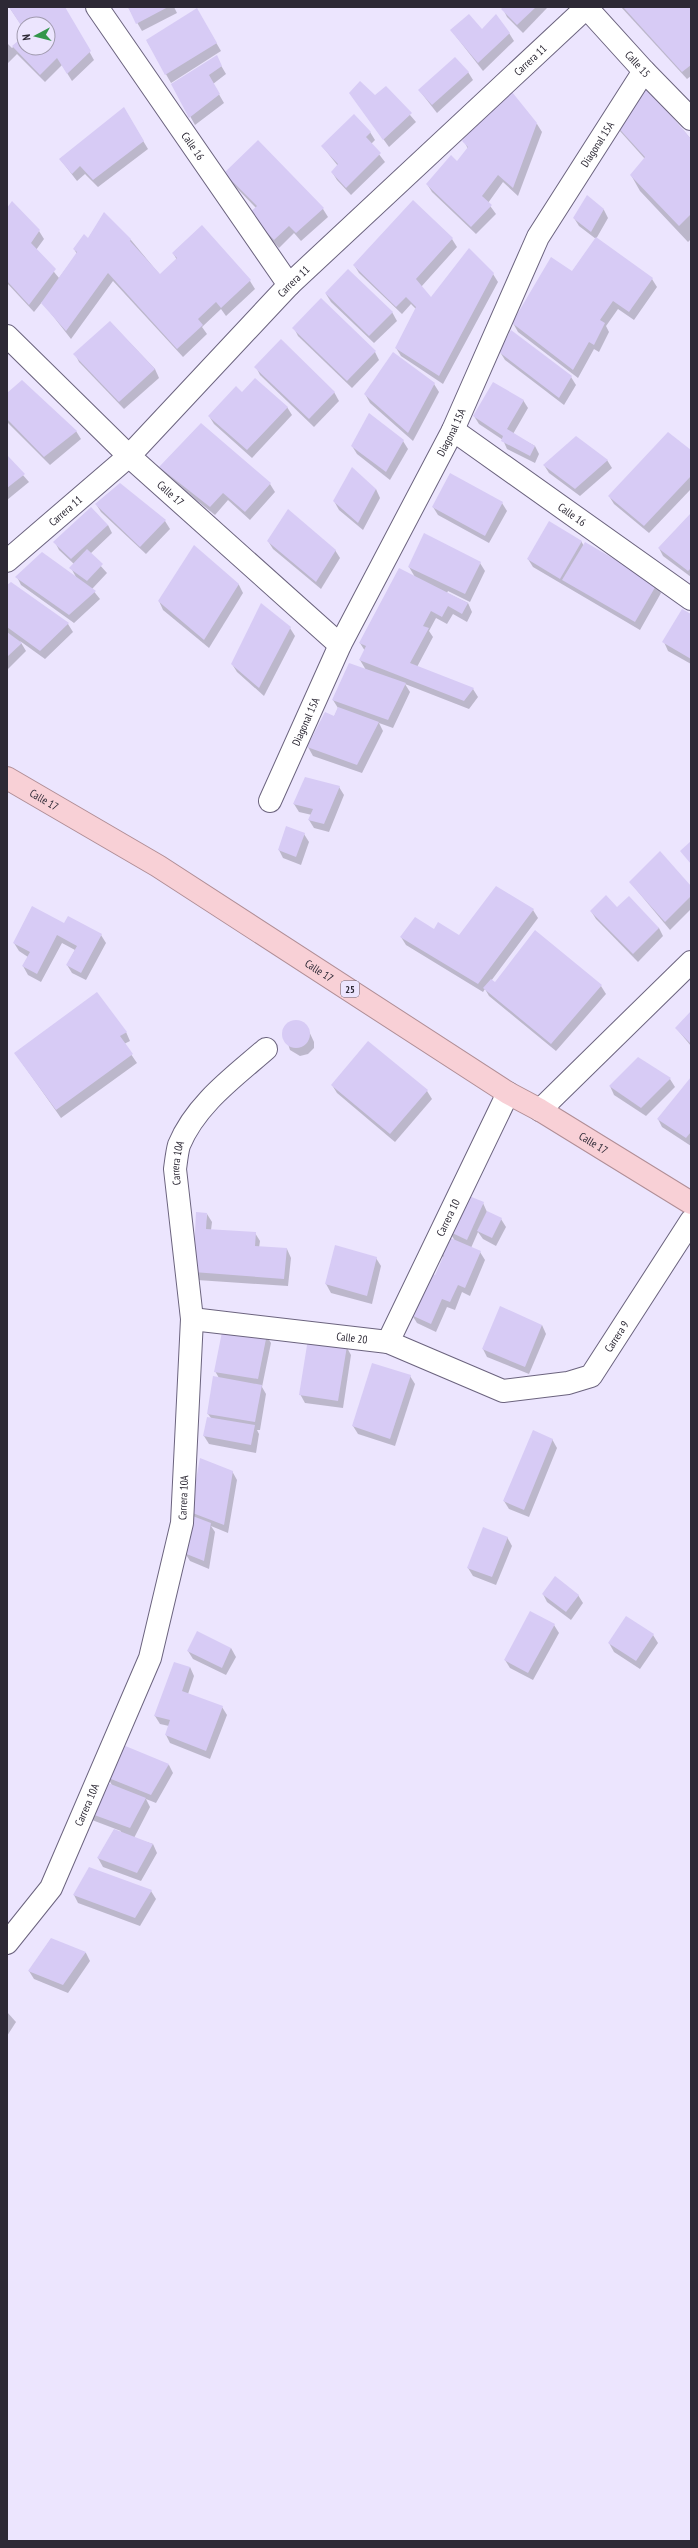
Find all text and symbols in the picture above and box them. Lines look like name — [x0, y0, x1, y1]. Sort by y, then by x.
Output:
north arrow — [16, 16, 56, 56]
text: N — [19, 33, 33, 41]
street label: Carrera 11 — [511, 41, 549, 79]
street label: Calle 15 — [622, 48, 653, 80]
street label: Diagonal 15A — [578, 118, 617, 170]
street label: Calle 16 — [178, 129, 208, 163]
street label: Carrera 11 — [274, 262, 313, 300]
street label: Diagonal 15A — [434, 406, 469, 459]
street label: Calle 17 — [154, 478, 187, 509]
street label: Carrera 11 — [46, 493, 85, 529]
street label: Calle 16 — [555, 500, 589, 529]
street label: Diagonal 15A — [289, 695, 323, 748]
street label: Calle 17 — [27, 786, 61, 814]
street label: Calle 17 — [302, 956, 336, 985]
road number: 25 — [341, 981, 359, 997]
street label: Calle 17 — [577, 1129, 611, 1157]
street label: Carrera 10A — [168, 1138, 187, 1186]
street label: Carrera 10 — [433, 1197, 463, 1239]
street label: Carrera 9 — [601, 1318, 632, 1355]
street label: Calle 20 — [336, 1329, 368, 1347]
street label: Carrera 10A — [175, 1474, 191, 1520]
street label: Carrera 10A — [72, 1781, 102, 1828]

